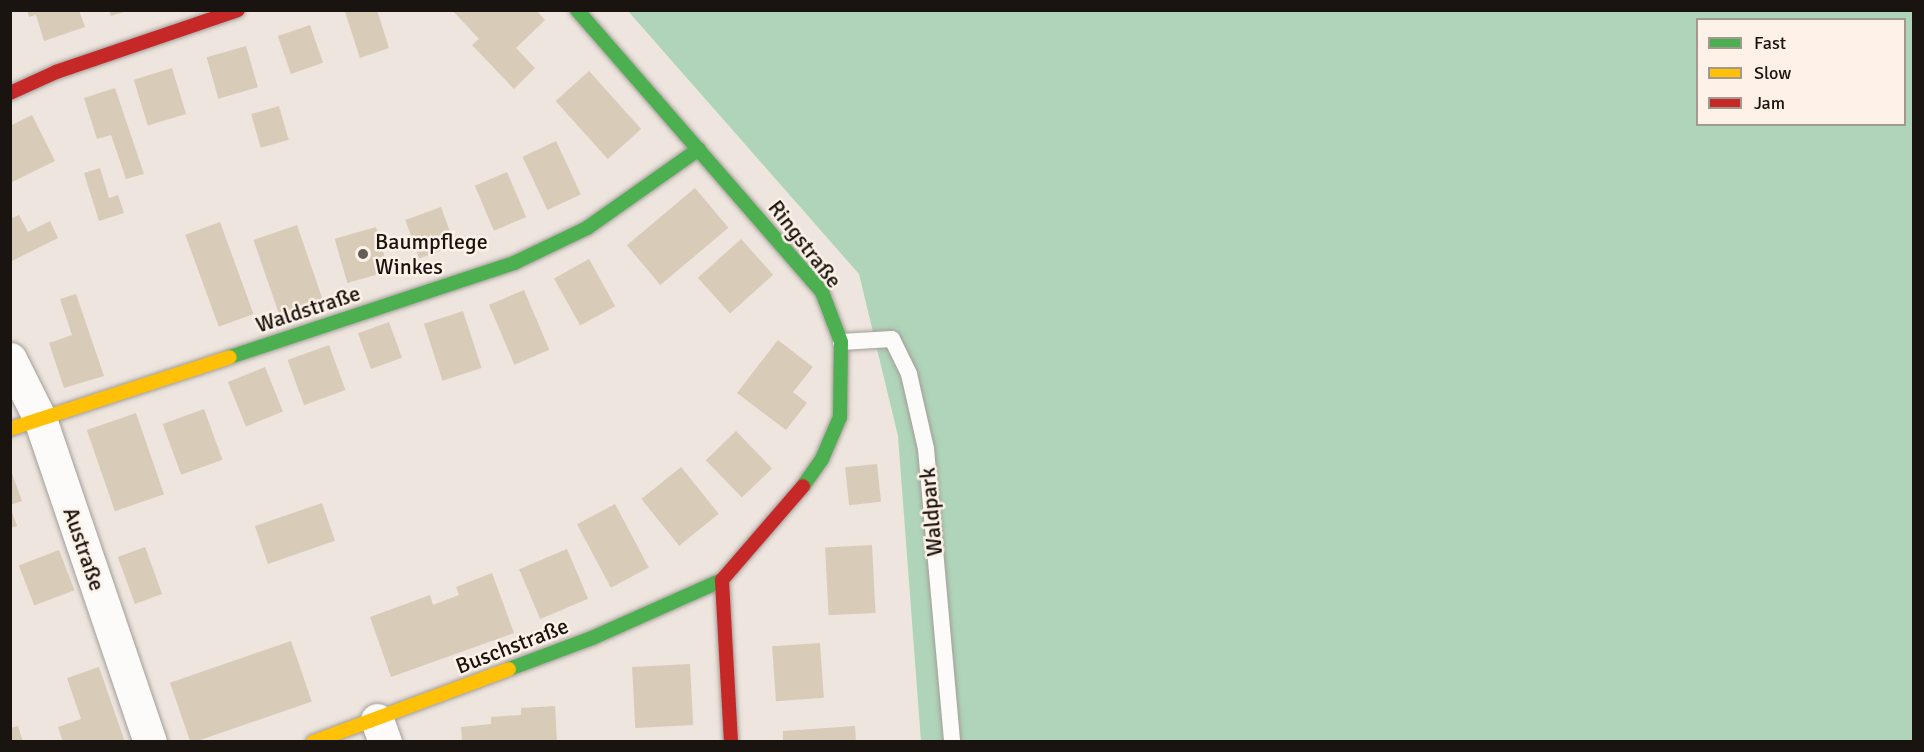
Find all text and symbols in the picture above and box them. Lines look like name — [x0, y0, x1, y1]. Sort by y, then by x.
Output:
legend — [1696, 18, 1906, 126]
text: Fast — [1754, 32, 1786, 54]
text: Slow — [1754, 62, 1791, 84]
text: Jam — [1754, 92, 1785, 114]
street label: Ringstraße — [763, 195, 847, 293]
place label: Baumpflege Winkes — [375, 228, 488, 280]
marker: Baumpflege Winkes — [356, 247, 370, 261]
street label: Waldstraße — [252, 280, 364, 338]
street label: Waldpark — [914, 467, 948, 557]
street label: Austraße — [57, 504, 111, 594]
street label: Buschstraße — [452, 612, 572, 680]

